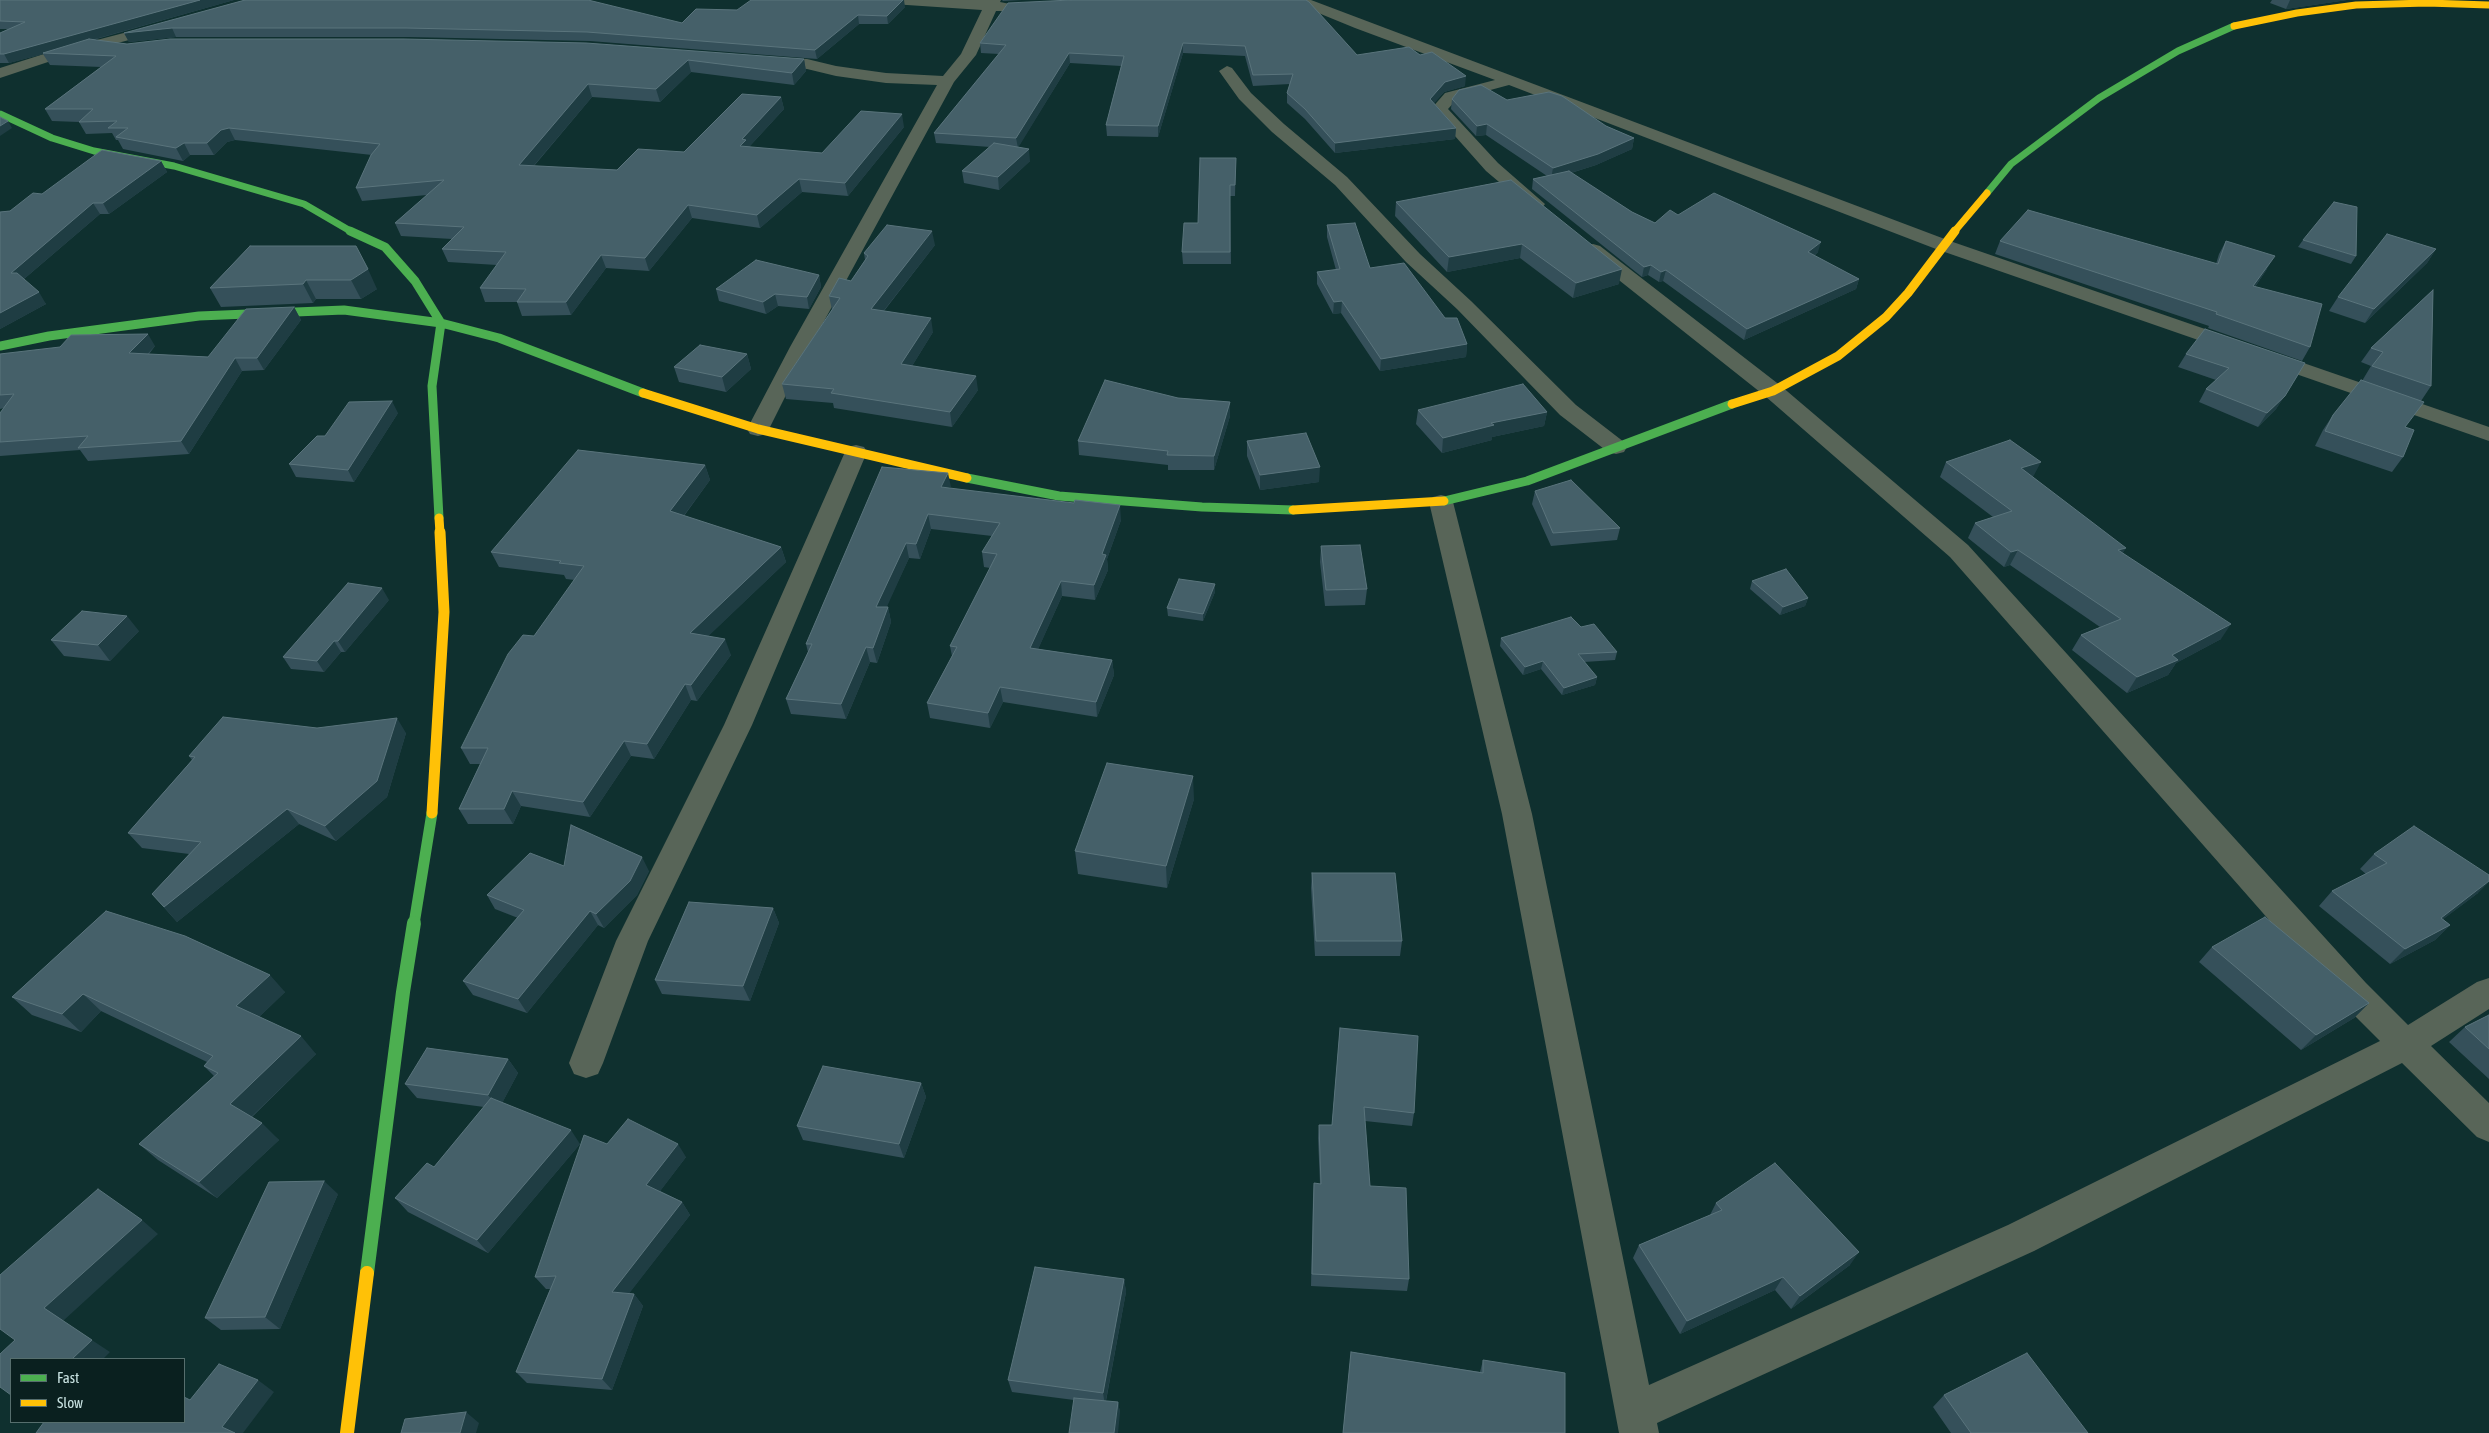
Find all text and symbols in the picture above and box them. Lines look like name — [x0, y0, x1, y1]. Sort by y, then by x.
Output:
legend — [10, 1358, 185, 1423]
text: Fast — [57, 1369, 79, 1386]
text: Slow — [57, 1394, 83, 1411]

